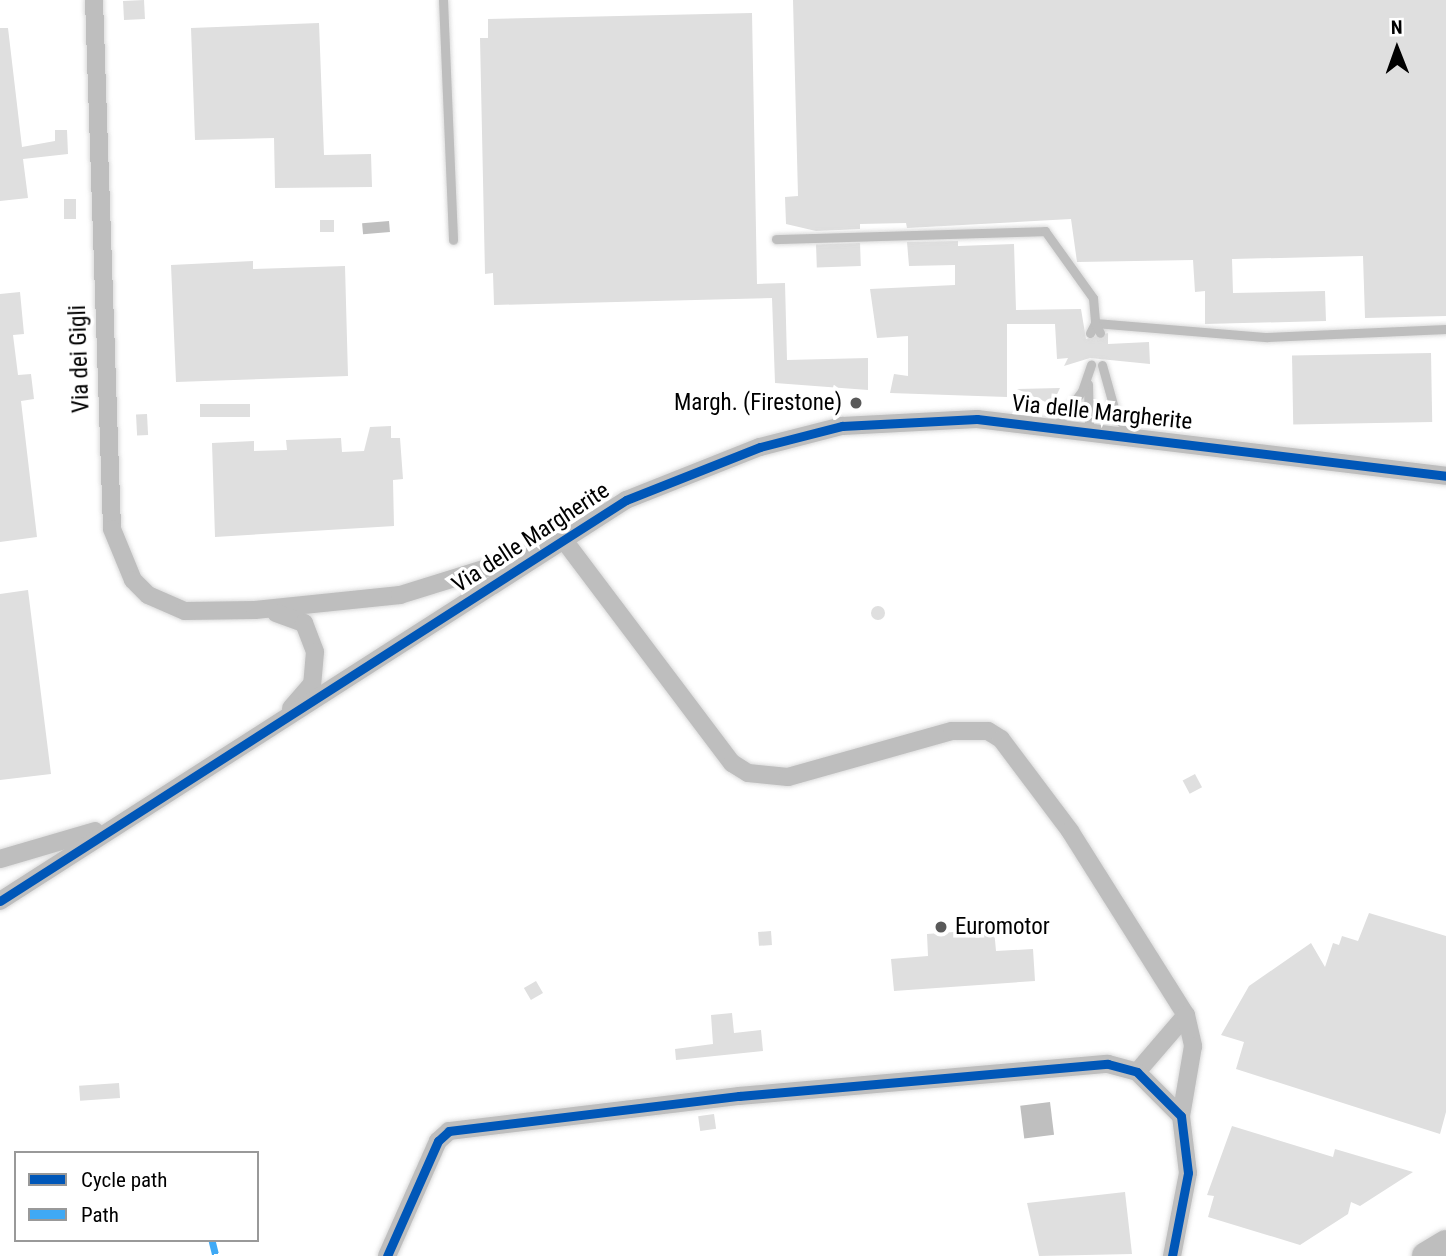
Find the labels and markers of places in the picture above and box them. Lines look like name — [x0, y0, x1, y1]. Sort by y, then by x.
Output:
place label: Margh. (Firestone) — [674, 389, 842, 417]
marker: Margh. (Firestone) — [848, 395, 864, 411]
place label: Euromotor — [955, 913, 1050, 941]
marker: Euromotor — [933, 919, 949, 935]

